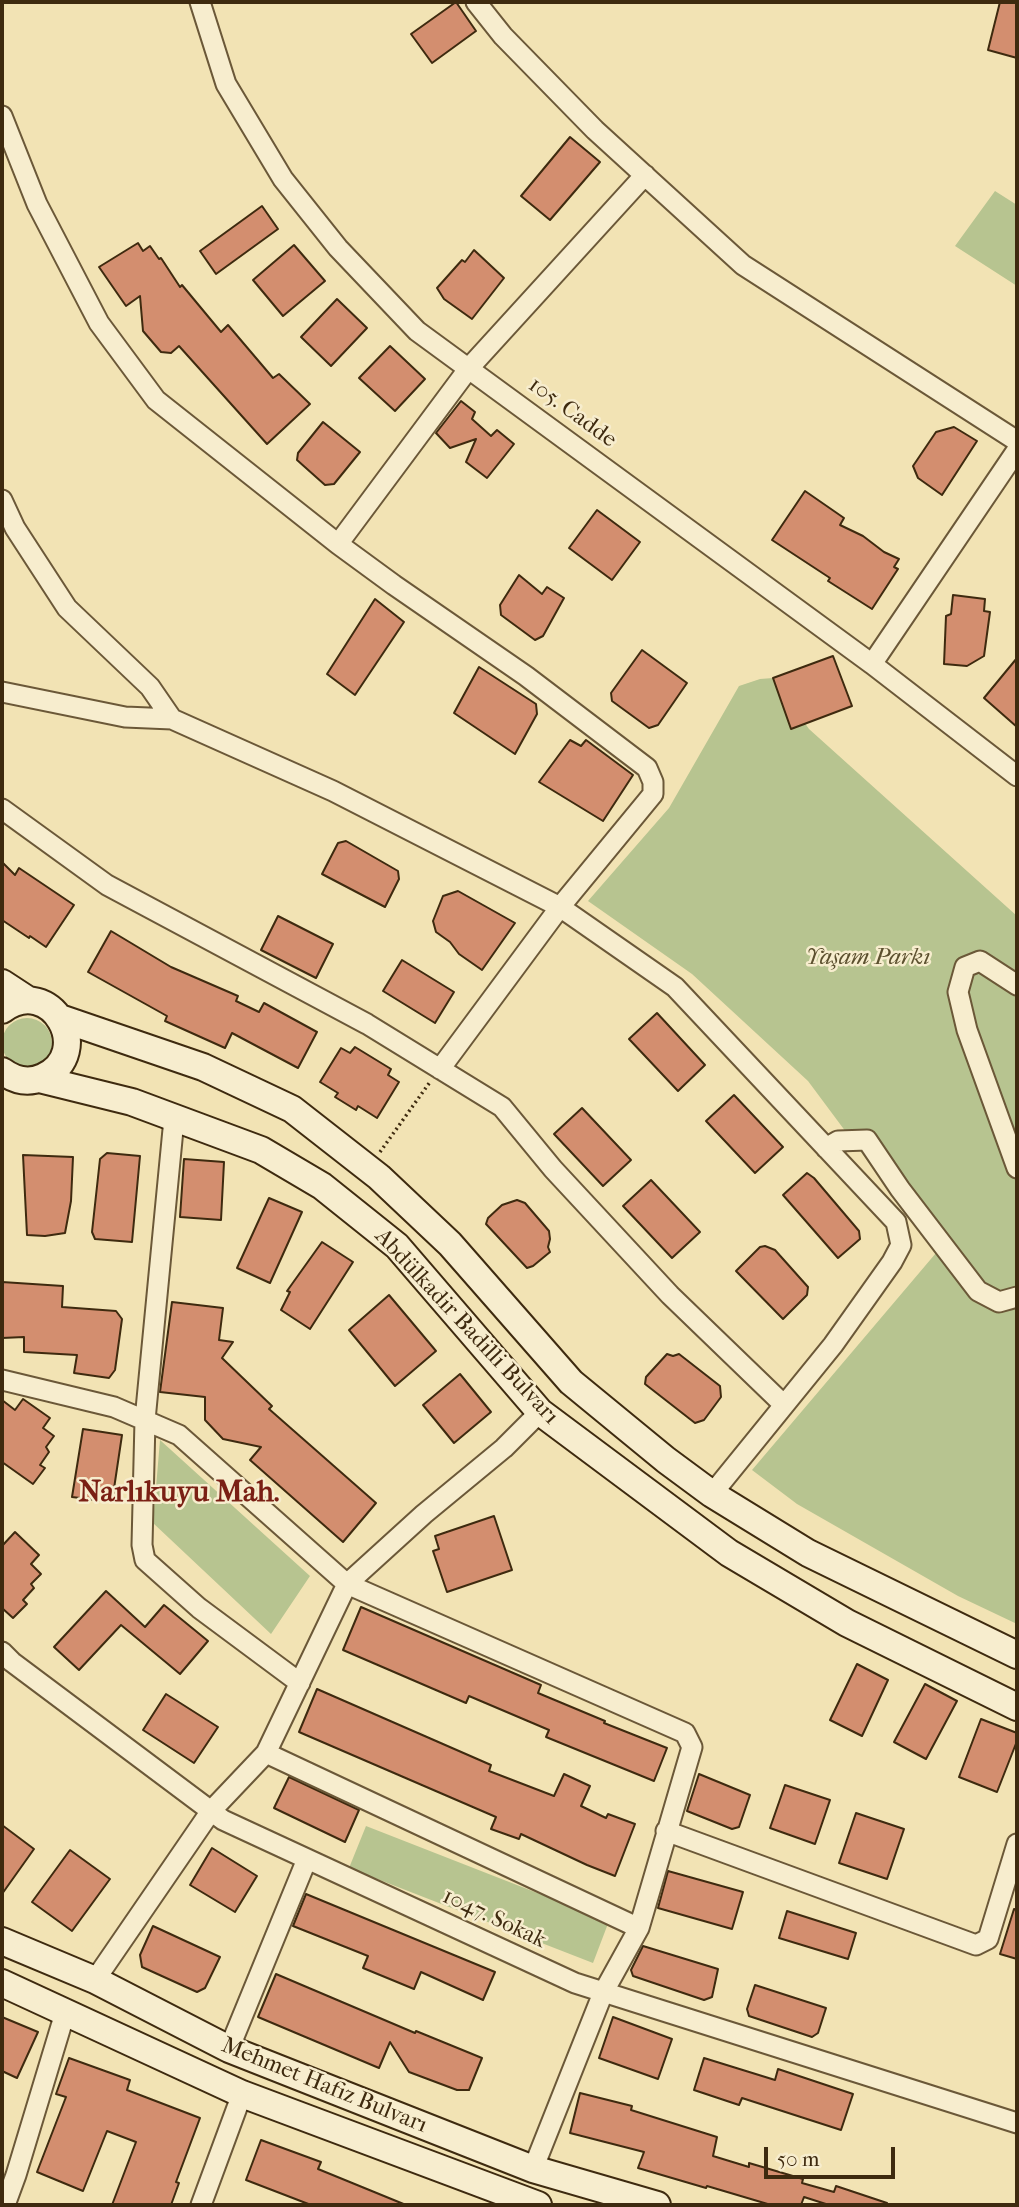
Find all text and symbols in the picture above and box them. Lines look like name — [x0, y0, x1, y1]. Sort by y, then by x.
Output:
street label: 105. Cadde — [522, 372, 622, 454]
park label: Yaşam Parkı — [806, 944, 930, 972]
street label: Abdülkadir Badilli Bulvarı — [368, 1224, 564, 1430]
district label: Narlıkuyu Mah. — [78, 1476, 280, 1512]
street label: 1047. Sokak — [438, 1883, 550, 1955]
street label: Mehmet Hafız Bulvarı — [217, 2032, 431, 2140]
scale bar — [767, 2134, 898, 2178]
text: 50 m — [777, 2147, 820, 2171]

